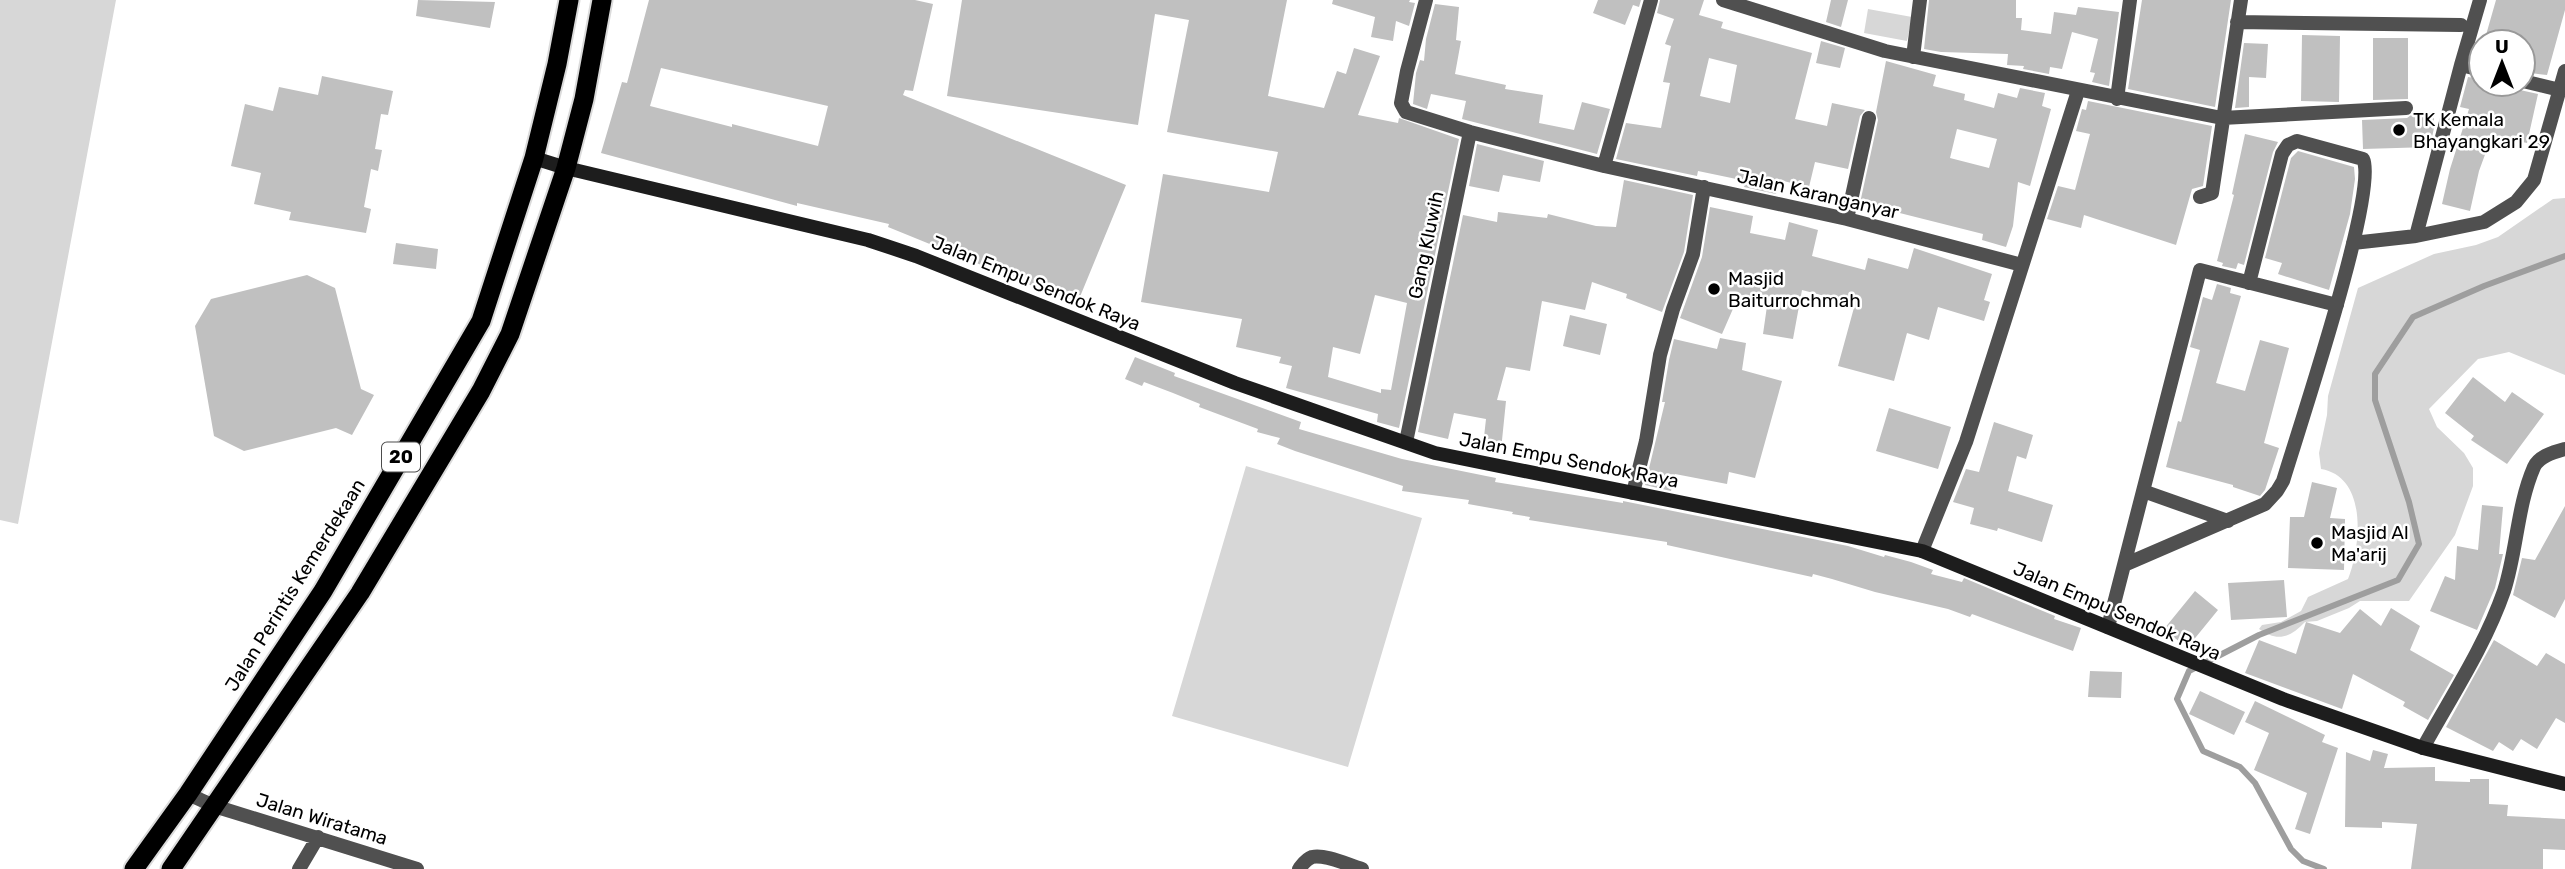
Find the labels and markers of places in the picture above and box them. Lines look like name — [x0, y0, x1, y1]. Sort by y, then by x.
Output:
place label: TK Kemala Bhayangkari 29 — [2413, 108, 2550, 153]
marker: TK Kemala Bhayangkari 29 — [2391, 122, 2407, 138]
place label: Masjid Baiturrochmah — [1728, 267, 1861, 312]
marker: Masjid Baiturrochmah — [1706, 281, 1722, 297]
place label: Masjid Al Ma'arij — [2331, 521, 2409, 566]
marker: Masjid Al Ma'arij — [2309, 535, 2325, 551]

